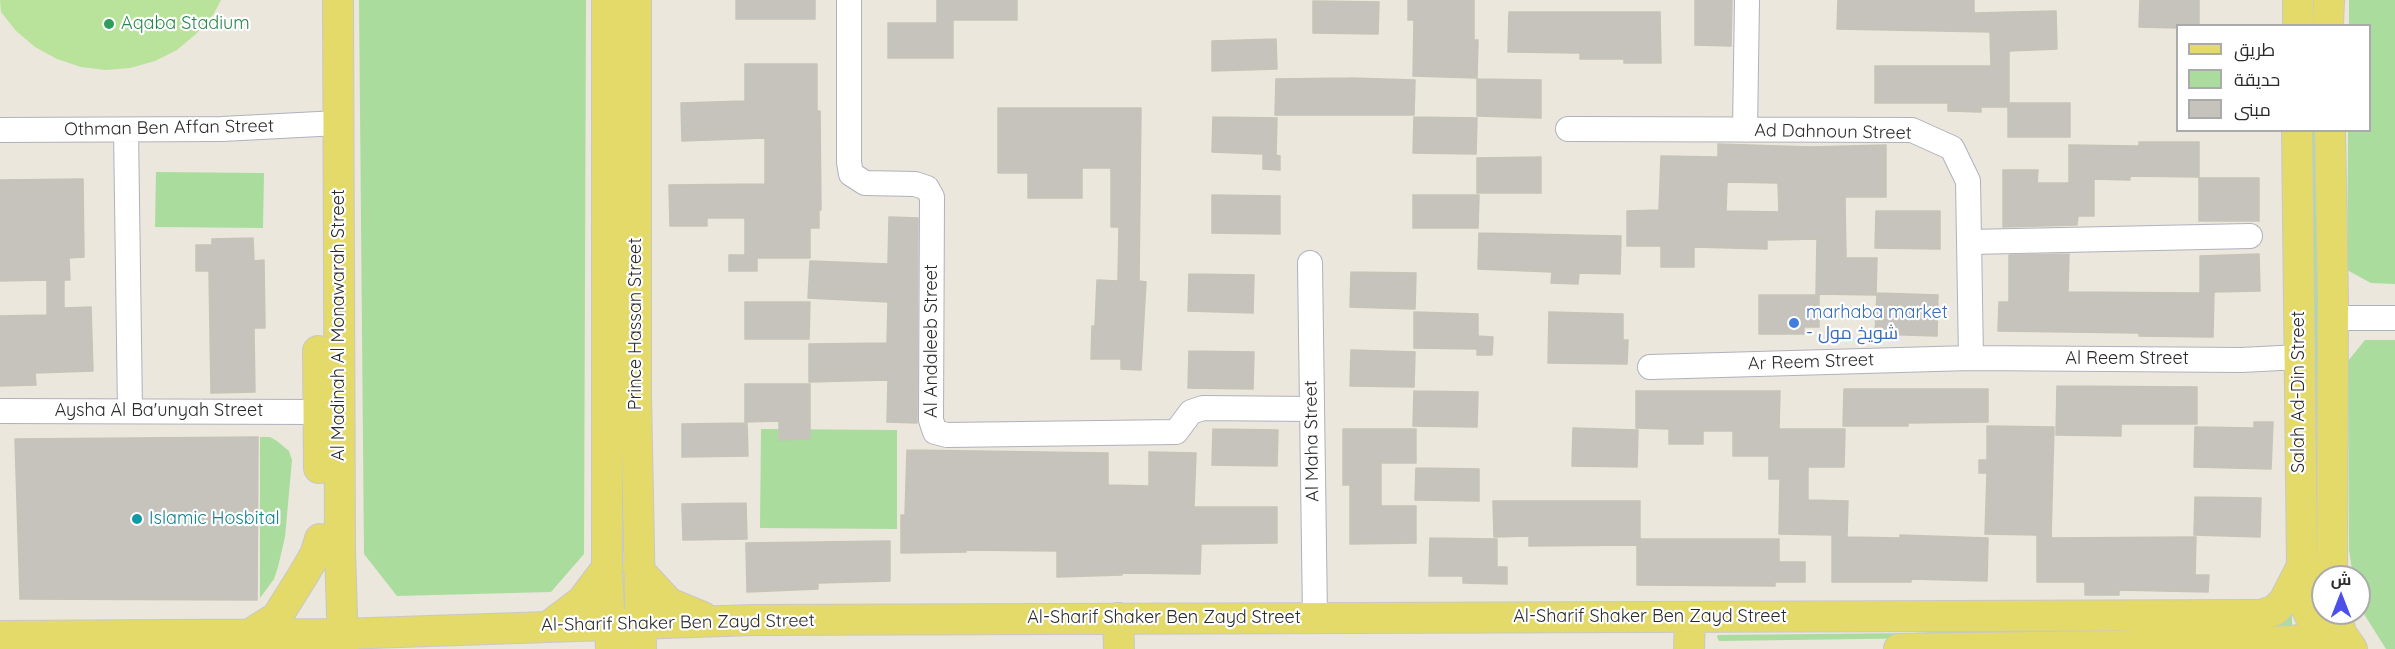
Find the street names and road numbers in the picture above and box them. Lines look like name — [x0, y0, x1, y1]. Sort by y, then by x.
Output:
street label: Othman Ben Affan Street — [64, 115, 274, 141]
street label: Ad Dahnoun Street — [1754, 120, 1912, 144]
street label: Al Madinah Al Monawarah Street — [328, 189, 350, 461]
street label: Prince Hassan Street — [625, 238, 647, 410]
street label: Al Andaleeb Street — [921, 264, 943, 418]
street label: Salah Ad-Din Street — [2288, 311, 2310, 473]
street label: Al Reem Street — [2065, 348, 2189, 370]
street label: Ar Reem Street — [1747, 349, 1875, 375]
street label: Al Maha Street — [1300, 380, 1324, 502]
street label: Aysha Al Ba'unyah Street — [55, 400, 263, 422]
street label: Al-Sharif Shaker Ben Zayd Street — [1513, 606, 1787, 628]
street label: Al-Sharif Shaker Ben Zayd Street — [1027, 607, 1301, 629]
street label: Al-Sharif Shaker Ben Zayd Street — [541, 610, 815, 636]

